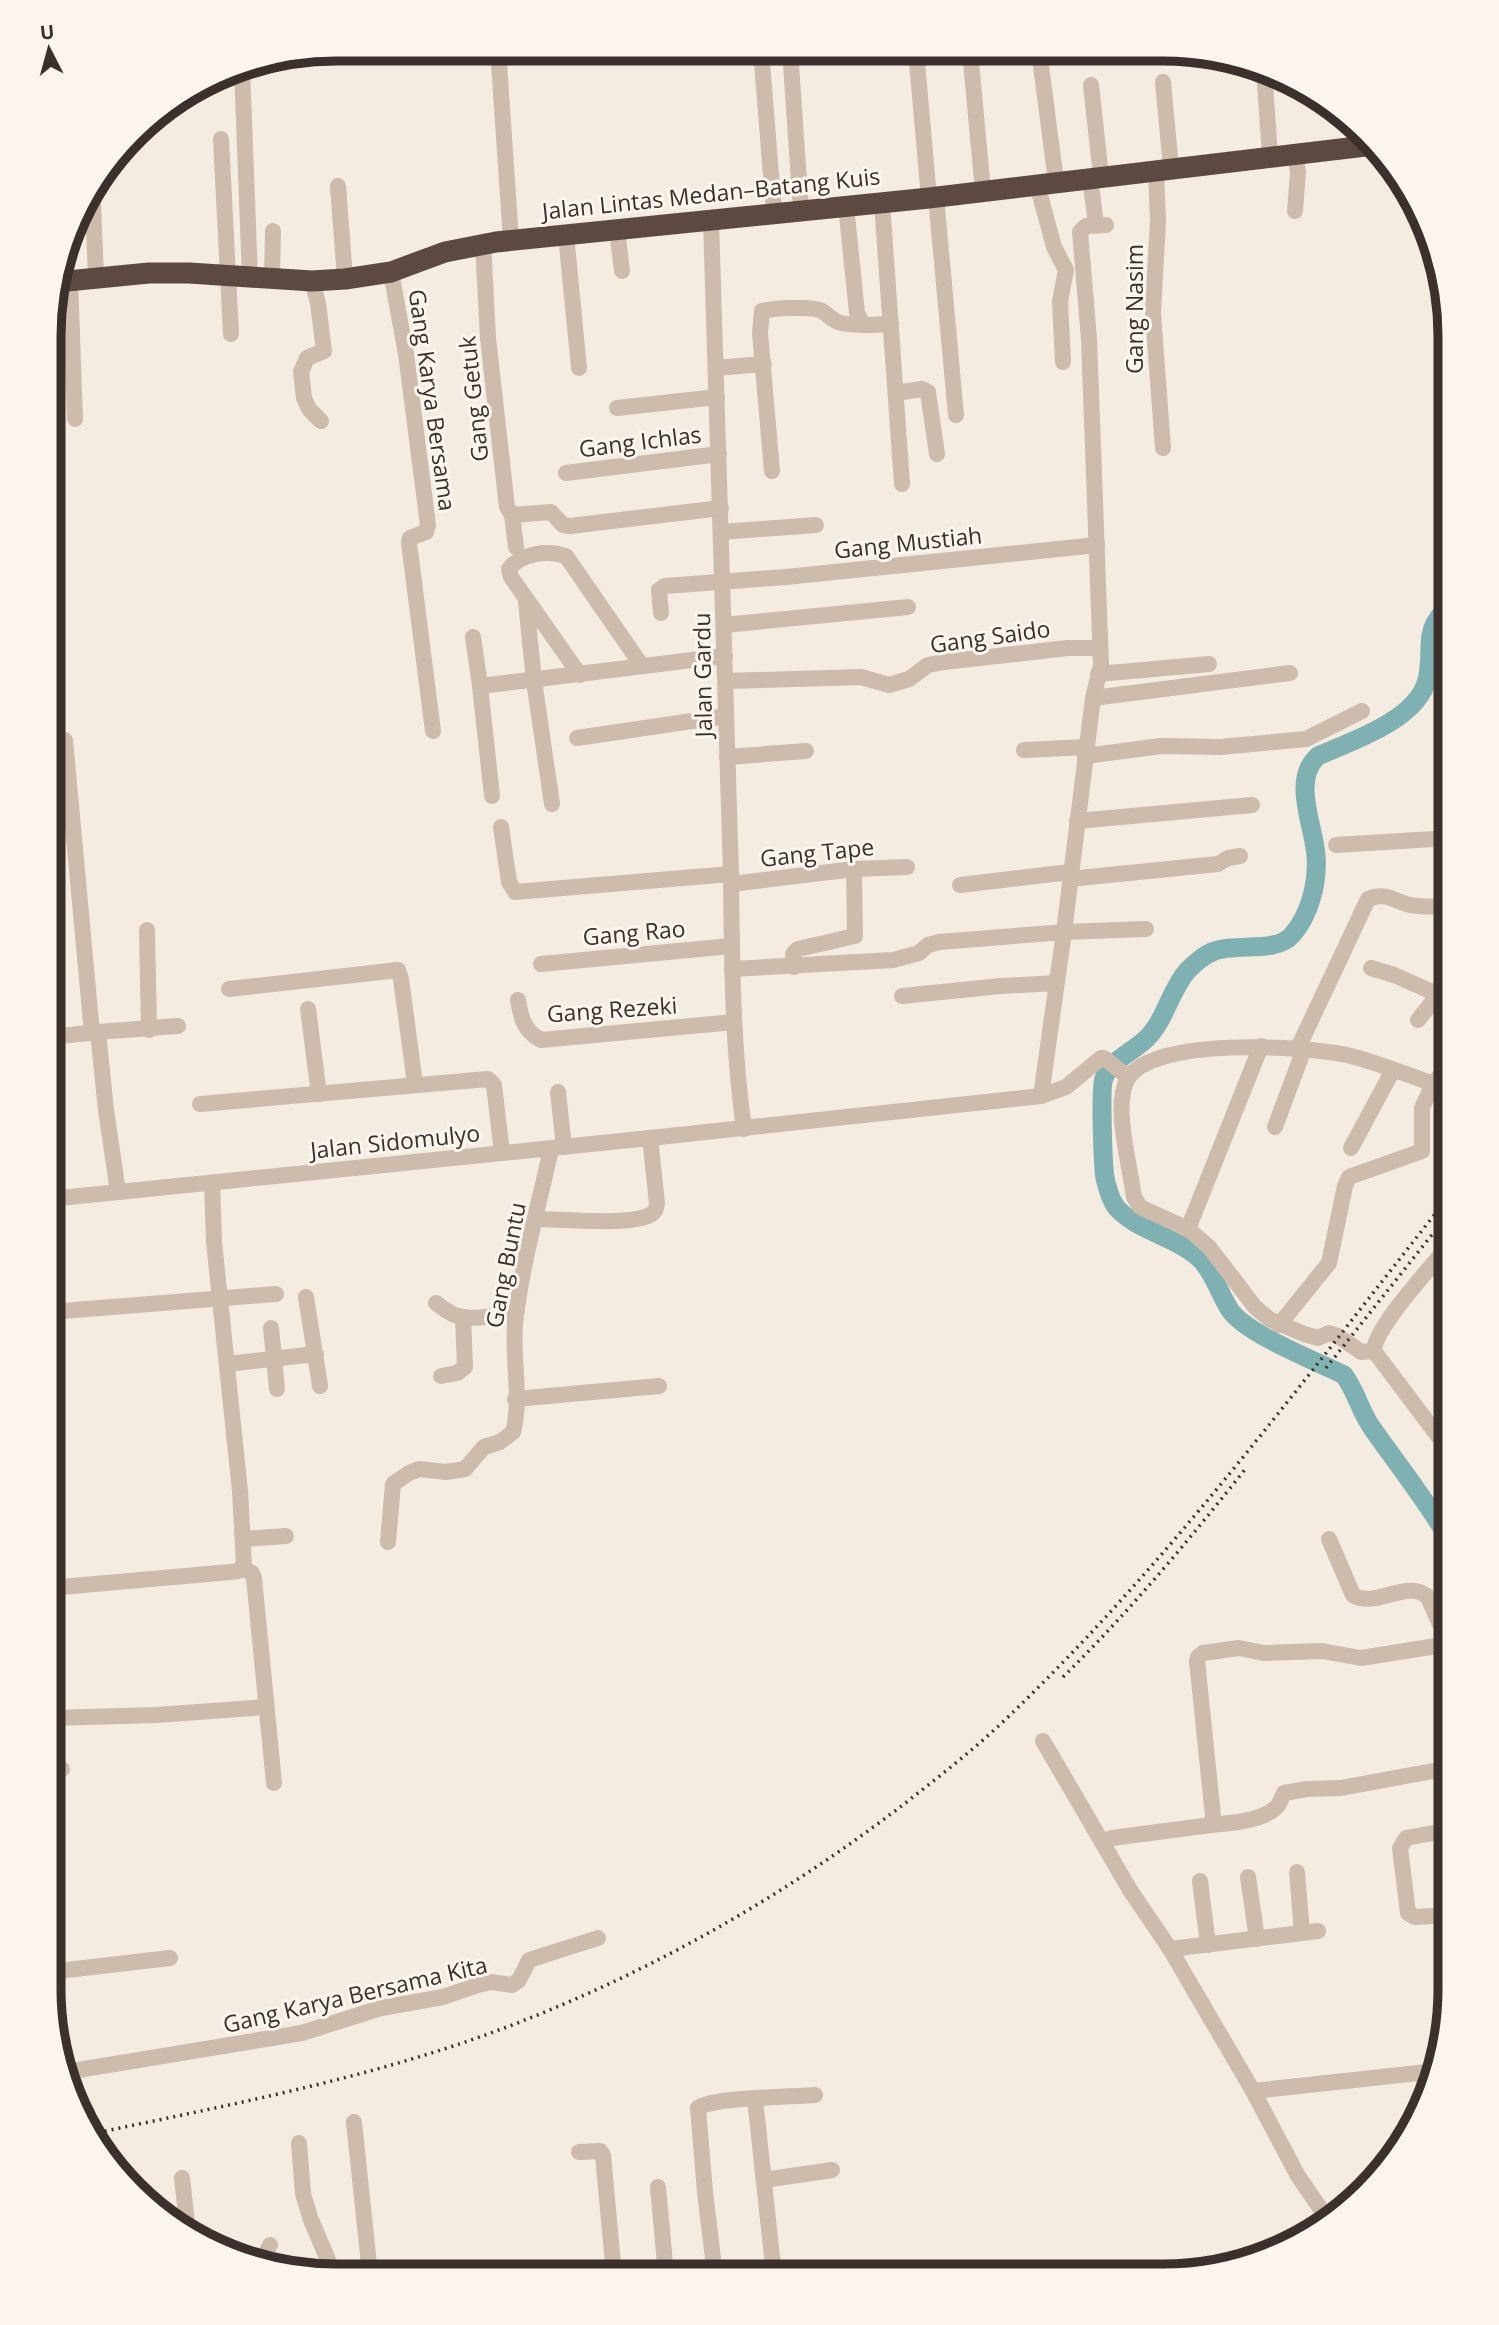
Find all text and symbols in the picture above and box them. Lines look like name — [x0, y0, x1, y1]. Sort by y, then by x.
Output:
north arrow — [14, 14, 84, 84]
text: U — [39, 18, 56, 46]
street label: Jalan Lintas Medan–Batang Kuis — [538, 159, 882, 227]
street label: Gang Nasim — [1118, 244, 1150, 374]
street label: Gang Karya Bersama — [402, 287, 464, 513]
street label: Gang Getuk — [450, 335, 496, 463]
street label: Gang Ichlas — [577, 418, 703, 464]
street label: Gang Mustiah — [832, 518, 984, 566]
street label: Jalan Gardu — [685, 612, 719, 740]
street label: Gang Saido — [928, 612, 1052, 660]
street label: Gang Tape — [758, 830, 876, 874]
street label: Gang Rao — [581, 912, 687, 952]
street label: Gang Rezeki — [546, 988, 678, 1030]
street label: Jalan Sidomulyo — [307, 1116, 481, 1166]
street label: Gang Buntu — [477, 1199, 533, 1331]
street label: Gang Karya Bersama Kita — [220, 1948, 490, 2040]

